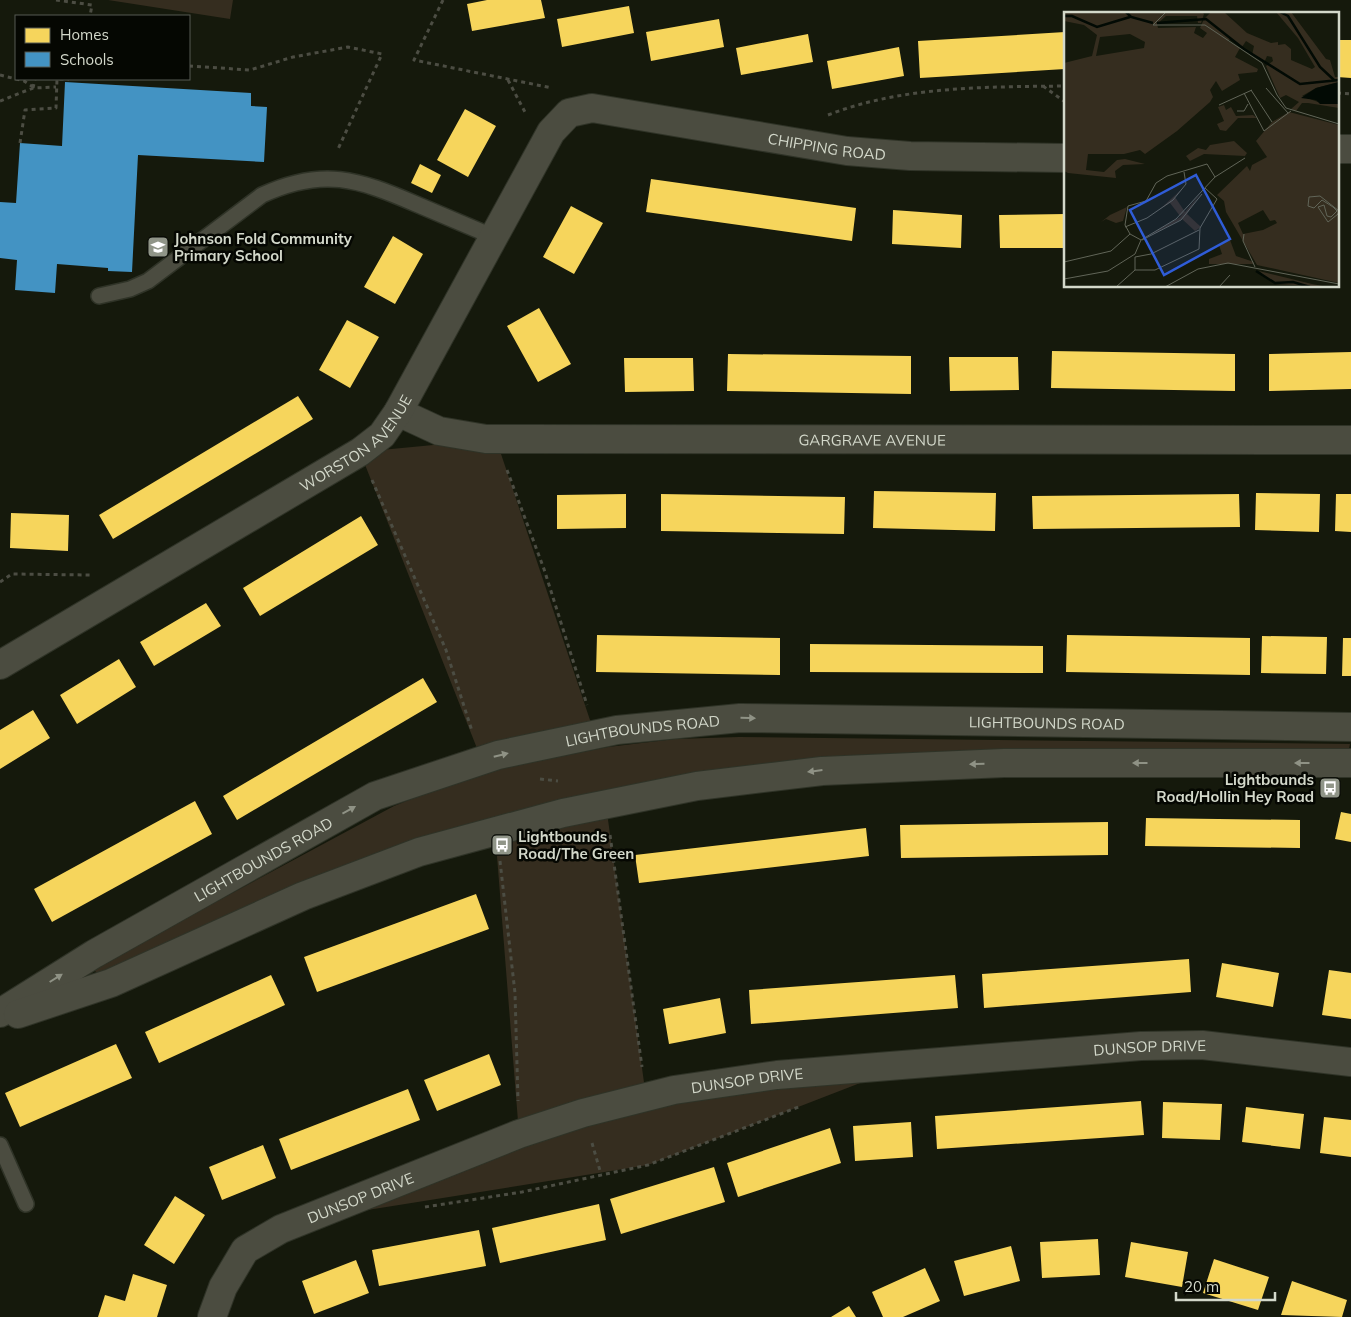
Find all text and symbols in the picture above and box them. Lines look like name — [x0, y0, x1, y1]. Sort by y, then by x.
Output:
inset map — [1064, 12, 1338, 288]
legend — [15, 15, 190, 80]
text: Homes — [60, 25, 109, 44]
text: Schools — [60, 50, 114, 69]
street label: CHIPPING ROAD — [766, 128, 887, 164]
place label: Johnson Fold Community Primary School — [174, 229, 353, 265]
school or university icon: Johnson Fold Community Primary School — [146, 235, 170, 259]
street label: WORSTON AVENUE — [296, 391, 415, 495]
street label: GARGRAVE AVENUE — [798, 430, 946, 449]
street label: LIGHTBOUNDS ROAD — [564, 711, 721, 750]
street label: LIGHTBOUNDS ROAD — [969, 712, 1125, 733]
one-way arrow — [740, 714, 756, 722]
one-way arrow — [494, 751, 509, 759]
one-way arrow — [1132, 759, 1148, 767]
one-way arrow — [1294, 759, 1310, 767]
one-way arrow — [969, 761, 985, 769]
one-way arrow — [807, 768, 823, 776]
place label: Lightbounds Road/Hollin Hey Road — [1156, 770, 1314, 806]
bus stop icon: Lightbounds Road/Hollin Hey Road — [1318, 776, 1342, 800]
one-way arrow — [342, 806, 356, 814]
street label: LIGHTBOUNDS ROAD — [190, 812, 336, 905]
place label: Lightbounds Road/The Green — [518, 827, 634, 863]
bus stop icon: Lightbounds Road/The Green — [490, 833, 514, 857]
one-way arrow — [50, 973, 63, 982]
street label: DUNSOP DRIVE — [1093, 1035, 1206, 1059]
street label: DUNSOP DRIVE — [690, 1063, 804, 1097]
street label: DUNSOP DRIVE — [304, 1168, 416, 1227]
scale bar — [1176, 1270, 1275, 1302]
text: 20 m — [1184, 1277, 1219, 1296]

